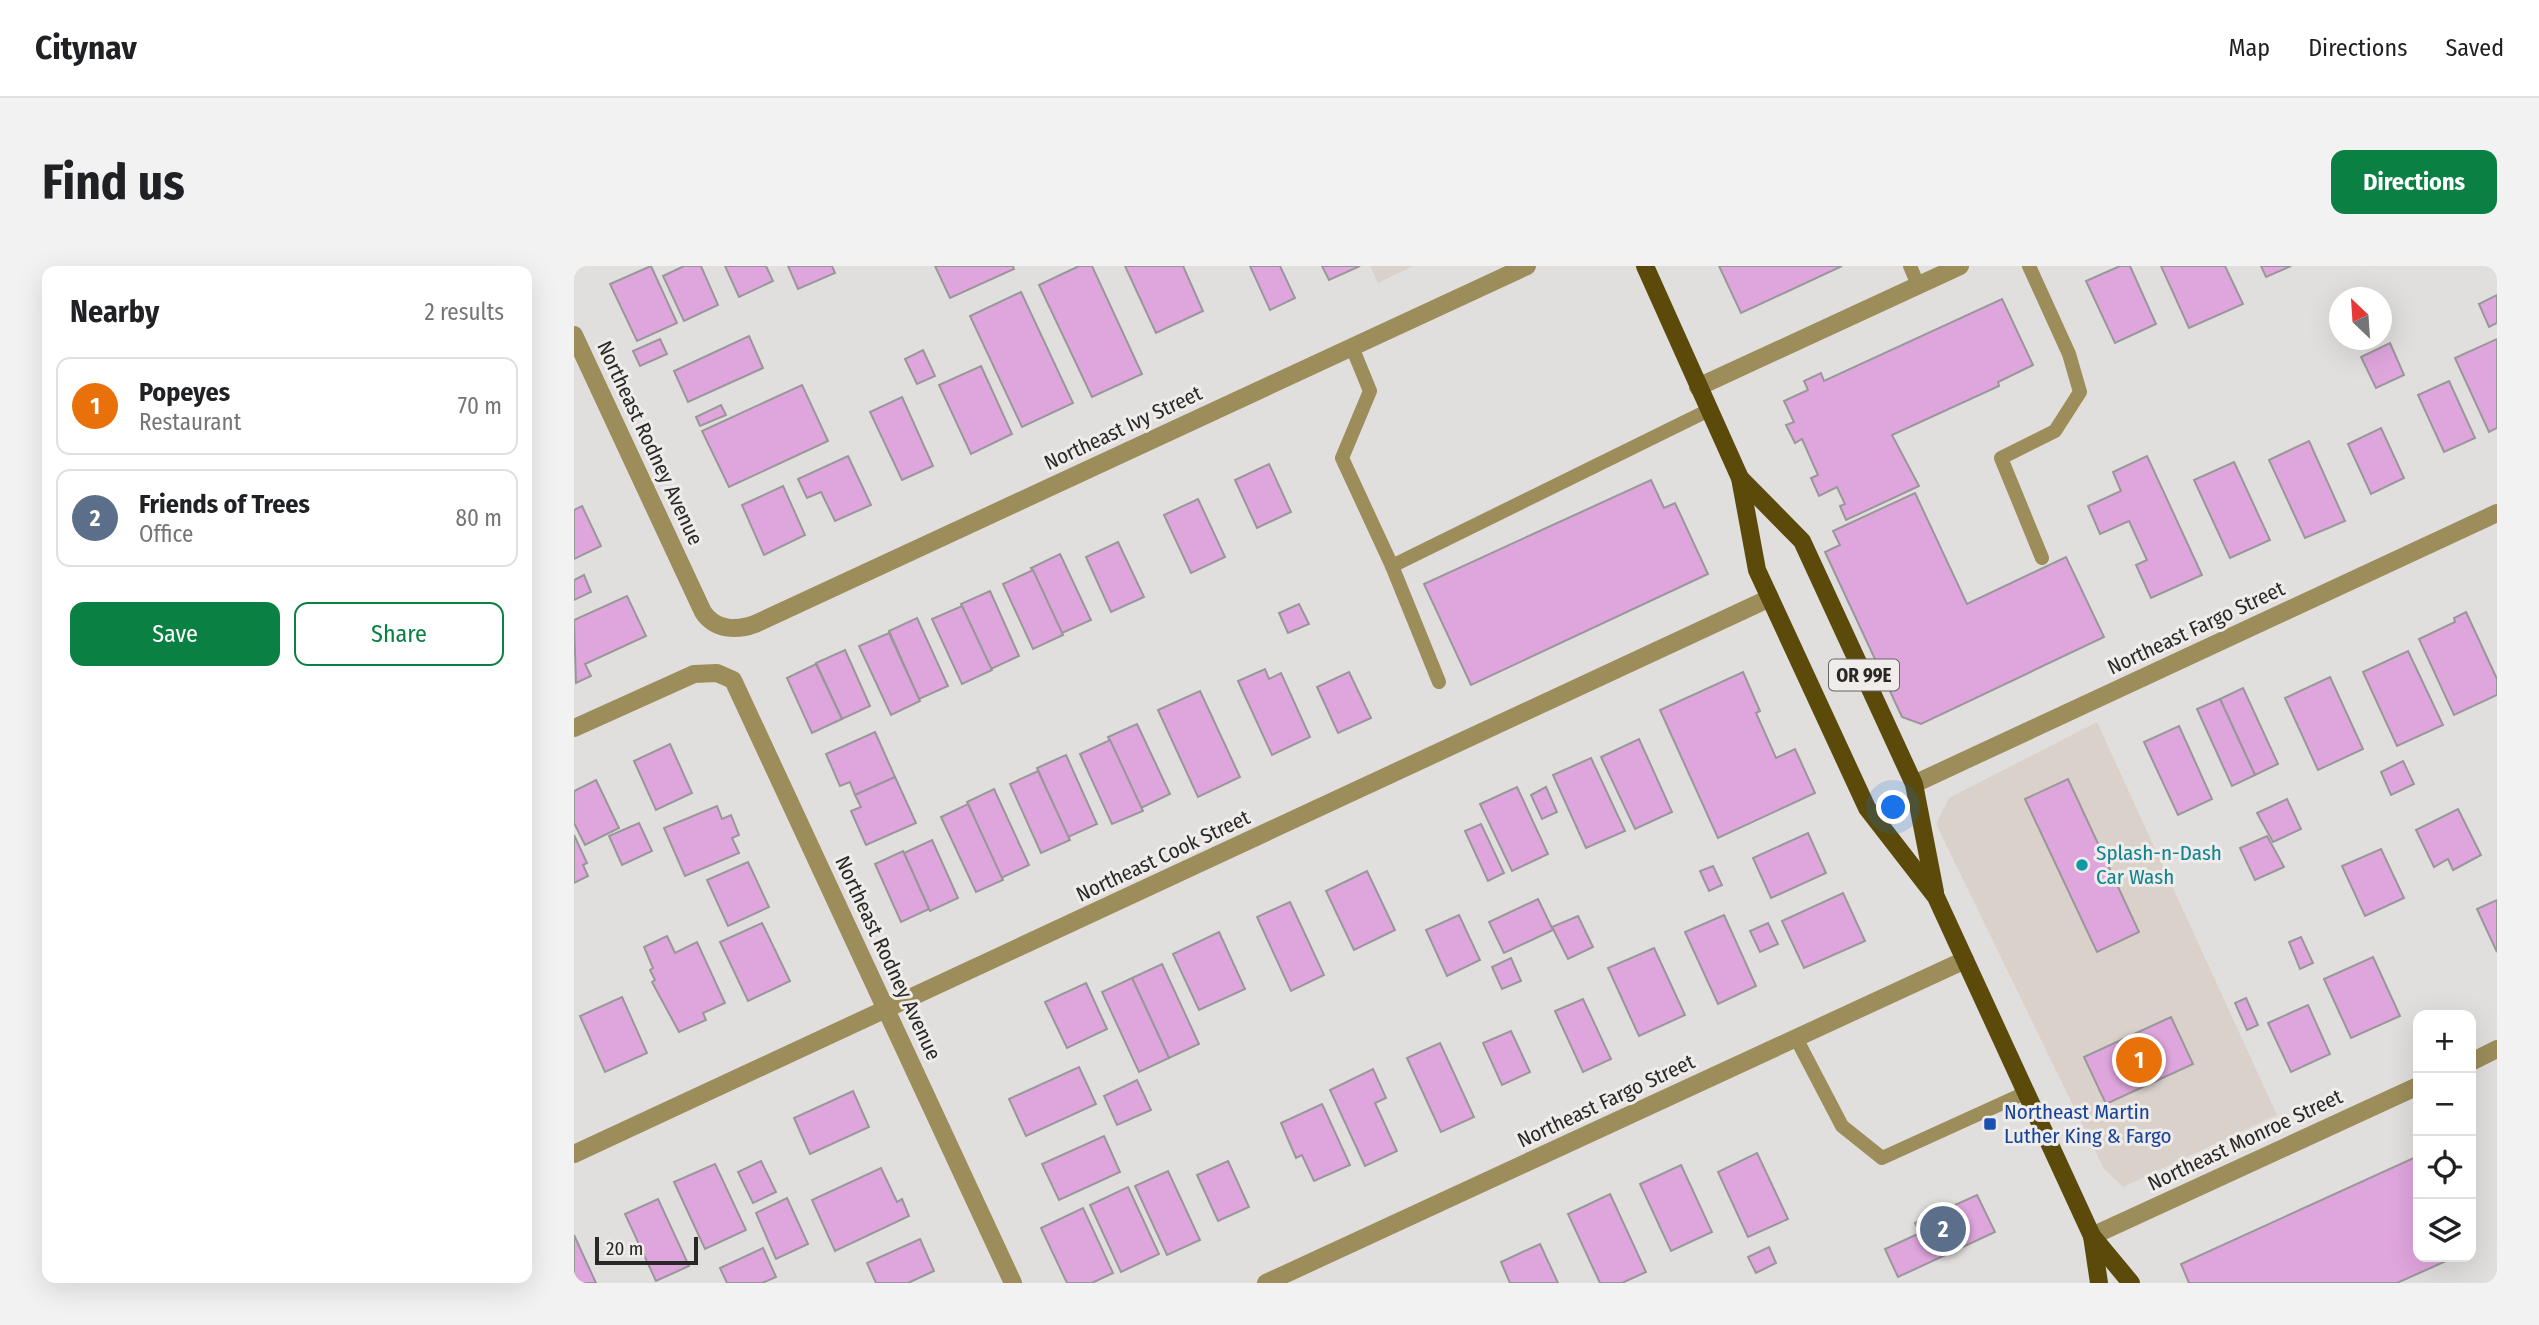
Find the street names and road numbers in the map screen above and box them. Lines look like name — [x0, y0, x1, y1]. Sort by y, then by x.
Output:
street label: Northeast Rodney Avenue — [591, 337, 709, 549]
street label: Northeast Ivy Street — [1040, 380, 1206, 476]
street label: Northeast Fargo Street — [2103, 575, 2289, 680]
road number: OR 99E — [1829, 660, 1899, 690]
street label: Northeast Cook Street — [1072, 804, 1254, 908]
street label: Northeast Rodney Avenue — [829, 852, 947, 1064]
street label: Northeast Fargo Street — [1513, 1048, 1699, 1153]
street label: Northeast Monroe Street — [2143, 1083, 2347, 1197]

